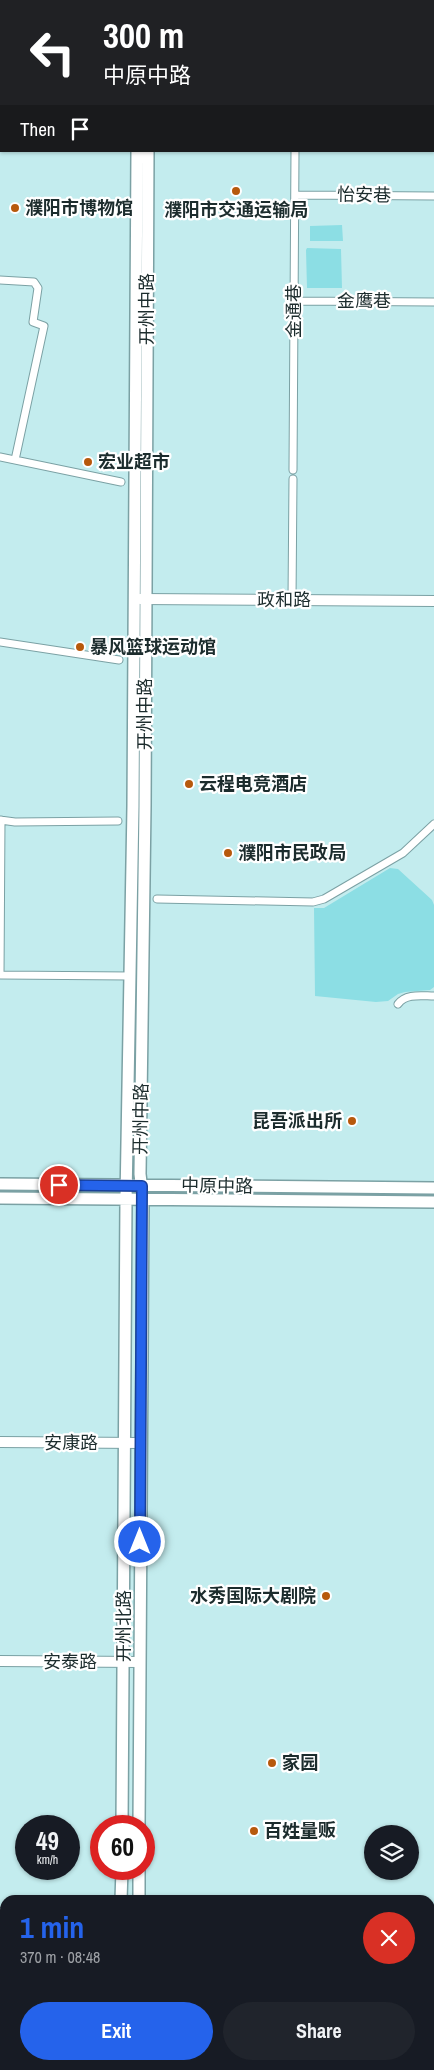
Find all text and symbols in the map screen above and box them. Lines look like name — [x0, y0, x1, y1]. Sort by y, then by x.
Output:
text: 300 m — [103, 12, 184, 59]
icon: left — [20, 20, 85, 85]
text: 中原中路 — [103, 60, 191, 90]
icon: arrive — [66, 115, 94, 143]
text: Then — [20, 116, 56, 142]
street label: 怡安巷 — [337, 182, 391, 207]
marker: 濮阳市交通运输局 — [230, 185, 242, 197]
place label: 濮阳市博物馆 — [25, 195, 133, 220]
place label: 濮阳市交通运输局 — [164, 197, 308, 222]
marker: 濮阳市博物馆 — [9, 202, 21, 214]
street label: 开州中路 — [134, 273, 159, 345]
street label: 金通巷 — [281, 284, 306, 338]
street label: 金鹰巷 — [337, 288, 391, 313]
place label: 宏业超市 — [98, 449, 170, 474]
marker: 宏业超市 — [82, 456, 94, 468]
street label: 政和路 — [257, 587, 311, 612]
place label: 暴风篮球运动馆 — [90, 634, 216, 659]
marker: 暴风篮球运动馆 — [74, 641, 86, 653]
street label: 开州中路 — [132, 678, 157, 750]
place label: 云程电竞酒店 — [199, 771, 307, 796]
marker: 云程电竞酒店 — [183, 778, 195, 790]
place label: 濮阳市民政局 — [238, 840, 346, 865]
marker: 濮阳市民政局 — [222, 847, 234, 859]
street label: 开州中路 — [127, 1083, 154, 1155]
place label: 昆吾派出所 — [252, 1108, 342, 1133]
marker: 昆吾派出所 — [346, 1115, 358, 1127]
pin — [38, 1164, 80, 1206]
icon: arrive — [45, 1171, 73, 1199]
street label: 中原中路 — [181, 1172, 253, 1199]
street label: 安康路 — [44, 1430, 98, 1455]
position arrow — [113, 1515, 165, 1567]
place label: 水秀国际大剧院 — [190, 1583, 316, 1608]
street label: 开州北路 — [111, 1590, 136, 1662]
marker: 水秀国际大剧院 — [320, 1590, 332, 1602]
street label: 安泰路 — [43, 1649, 97, 1674]
place label: 家园 — [282, 1750, 318, 1775]
marker: 家园 — [266, 1757, 278, 1769]
speed limit sign: 60 — [90, 1815, 155, 1880]
place label: 百姓量贩 — [264, 1818, 336, 1843]
text: 49 — [36, 1824, 59, 1858]
marker: 百姓量贩 — [248, 1825, 260, 1837]
map controls — [364, 1825, 419, 1880]
button: layers — [364, 1825, 419, 1880]
text: km/h — [37, 1852, 58, 1868]
text: 1 min — [20, 1907, 84, 1947]
button: close — [363, 1912, 415, 1964]
text: 370 m · 08:48 — [20, 1946, 100, 1968]
button: Exit — [20, 2002, 213, 2060]
button: Share — [223, 2002, 415, 2060]

